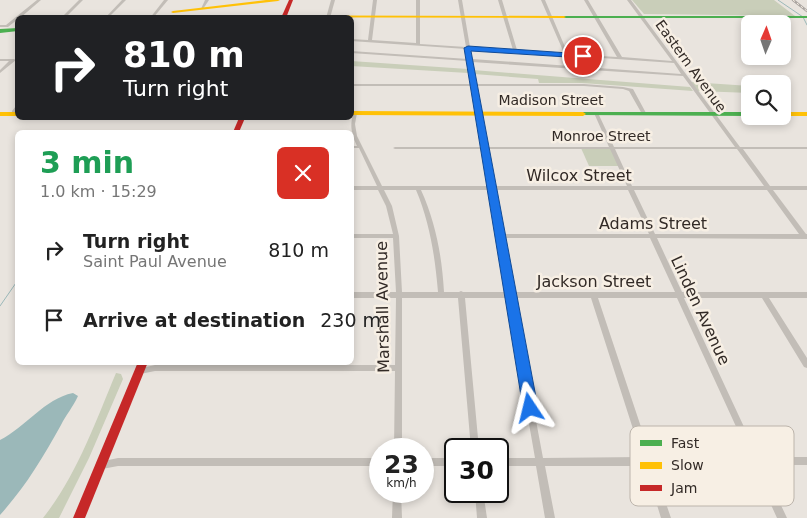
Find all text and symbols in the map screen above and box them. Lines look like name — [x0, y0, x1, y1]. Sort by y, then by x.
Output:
north arrow — [741, 15, 791, 65]
map controls — [741, 15, 791, 125]
street label: Eastern Avenue — [652, 17, 730, 115]
icon: right — [40, 35, 105, 100]
text: 810 m — [123, 35, 245, 75]
pin — [562, 35, 604, 77]
icon: arrive — [569, 42, 597, 70]
button: search — [741, 75, 791, 125]
text: Turn right — [123, 76, 228, 101]
street label: Madison Street — [498, 92, 604, 108]
street label: Monroe Street — [551, 128, 651, 144]
text: 3 min — [40, 145, 134, 180]
button: close — [277, 147, 329, 199]
street label: Wilcox Street — [526, 166, 632, 185]
text: 1.0 km · 15:29 — [40, 182, 157, 201]
street label: Adams Street — [599, 214, 707, 233]
text: Turn right — [83, 230, 189, 252]
icon: right — [40, 236, 68, 264]
text: 810 m — [268, 239, 329, 261]
street label: Marshall Avenue — [372, 241, 393, 373]
text: Saint Paul Avenue — [83, 252, 227, 271]
street label: Linden Avenue — [667, 253, 734, 368]
street label: Jackson Street — [536, 272, 651, 291]
icon: arrive — [40, 306, 68, 334]
text: Arrive at destination — [83, 309, 305, 331]
text: 230 m — [320, 309, 381, 331]
position arrow — [503, 381, 555, 433]
legend — [630, 426, 794, 506]
text: Fast — [671, 435, 700, 451]
speed limit sign: 30 — [444, 438, 509, 503]
text: 23 — [384, 450, 419, 479]
text: Slow — [671, 457, 704, 473]
text: km/h — [386, 476, 417, 490]
text: Jam — [670, 480, 697, 496]

